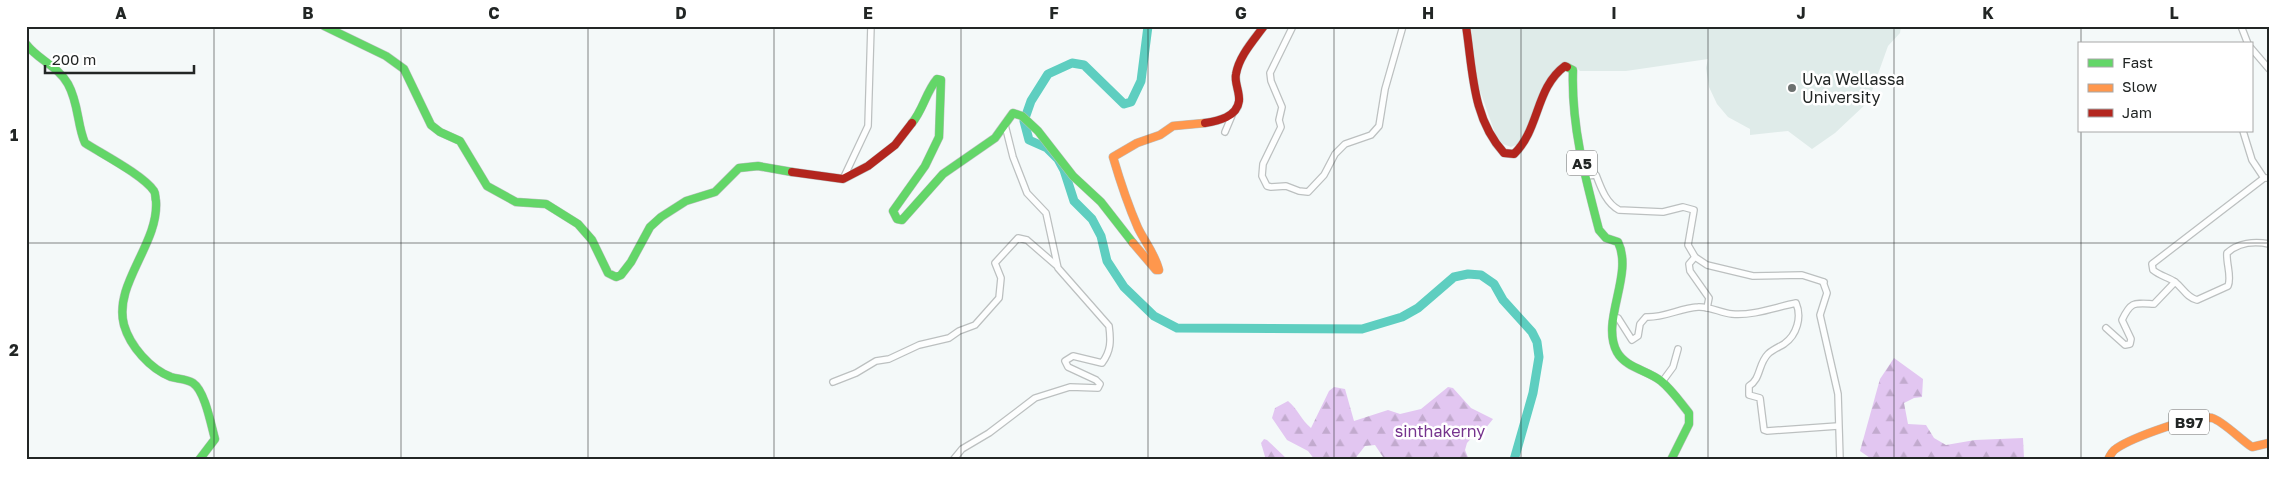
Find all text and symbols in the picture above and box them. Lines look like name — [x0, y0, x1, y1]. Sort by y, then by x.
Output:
text: A — [115, 3, 127, 23]
text: B — [302, 3, 314, 23]
text: C — [488, 3, 500, 23]
text: D — [675, 3, 687, 23]
text: E — [863, 3, 873, 23]
text: F — [1049, 3, 1059, 23]
text: G — [1235, 3, 1247, 23]
text: H — [1422, 3, 1434, 23]
text: I — [1611, 3, 1617, 23]
text: J — [1796, 3, 1806, 23]
text: K — [1982, 3, 1994, 23]
text: L — [2169, 3, 2179, 23]
scale bar — [45, 42, 194, 74]
legend — [2078, 42, 2252, 132]
text: 200 m — [52, 50, 96, 68]
text: Fast — [2122, 53, 2153, 71]
place label: Uva Wellassa University — [1802, 69, 1904, 107]
text: Slow — [2122, 77, 2157, 95]
marker: Uva Wellassa University — [1786, 82, 1798, 94]
text: Jam — [2122, 103, 2152, 121]
text: 1 — [10, 125, 18, 145]
road number: A5 — [1567, 150, 1597, 176]
text: 2 — [9, 340, 19, 360]
road number: B97 — [2169, 410, 2209, 434]
park label: sinthakerny — [1395, 421, 1485, 441]

